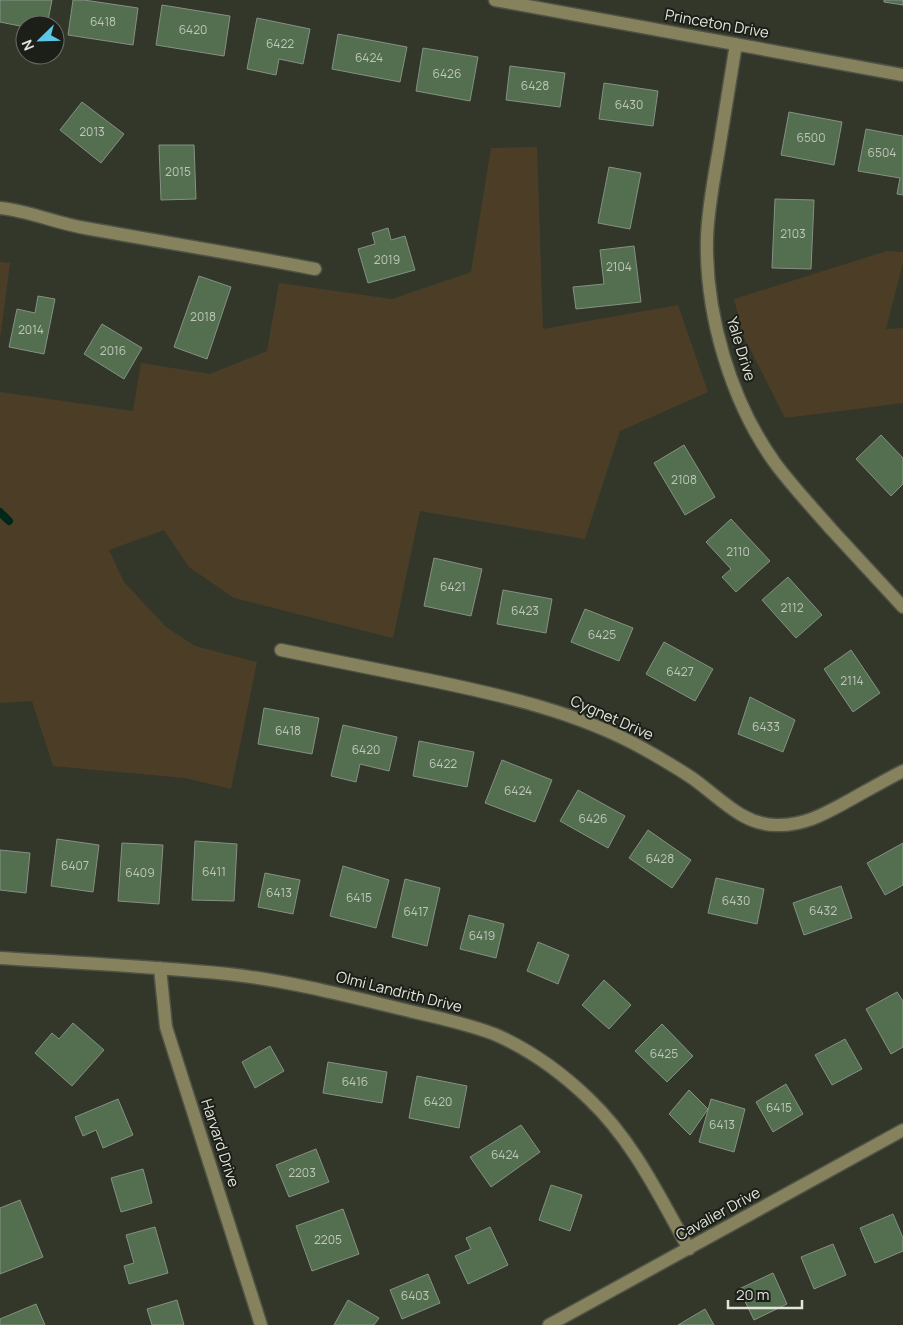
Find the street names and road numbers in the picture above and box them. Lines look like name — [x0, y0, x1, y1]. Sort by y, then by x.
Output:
street label: Princeton Drive — [663, 4, 771, 43]
street label: Yale Drive — [722, 314, 761, 384]
street label: Cygnet Drive — [567, 690, 657, 745]
street label: Olmi Landrith Drive — [334, 966, 465, 1017]
street label: Harvard Drive — [196, 1096, 245, 1190]
street label: Cavalier Drive — [672, 1182, 764, 1245]

